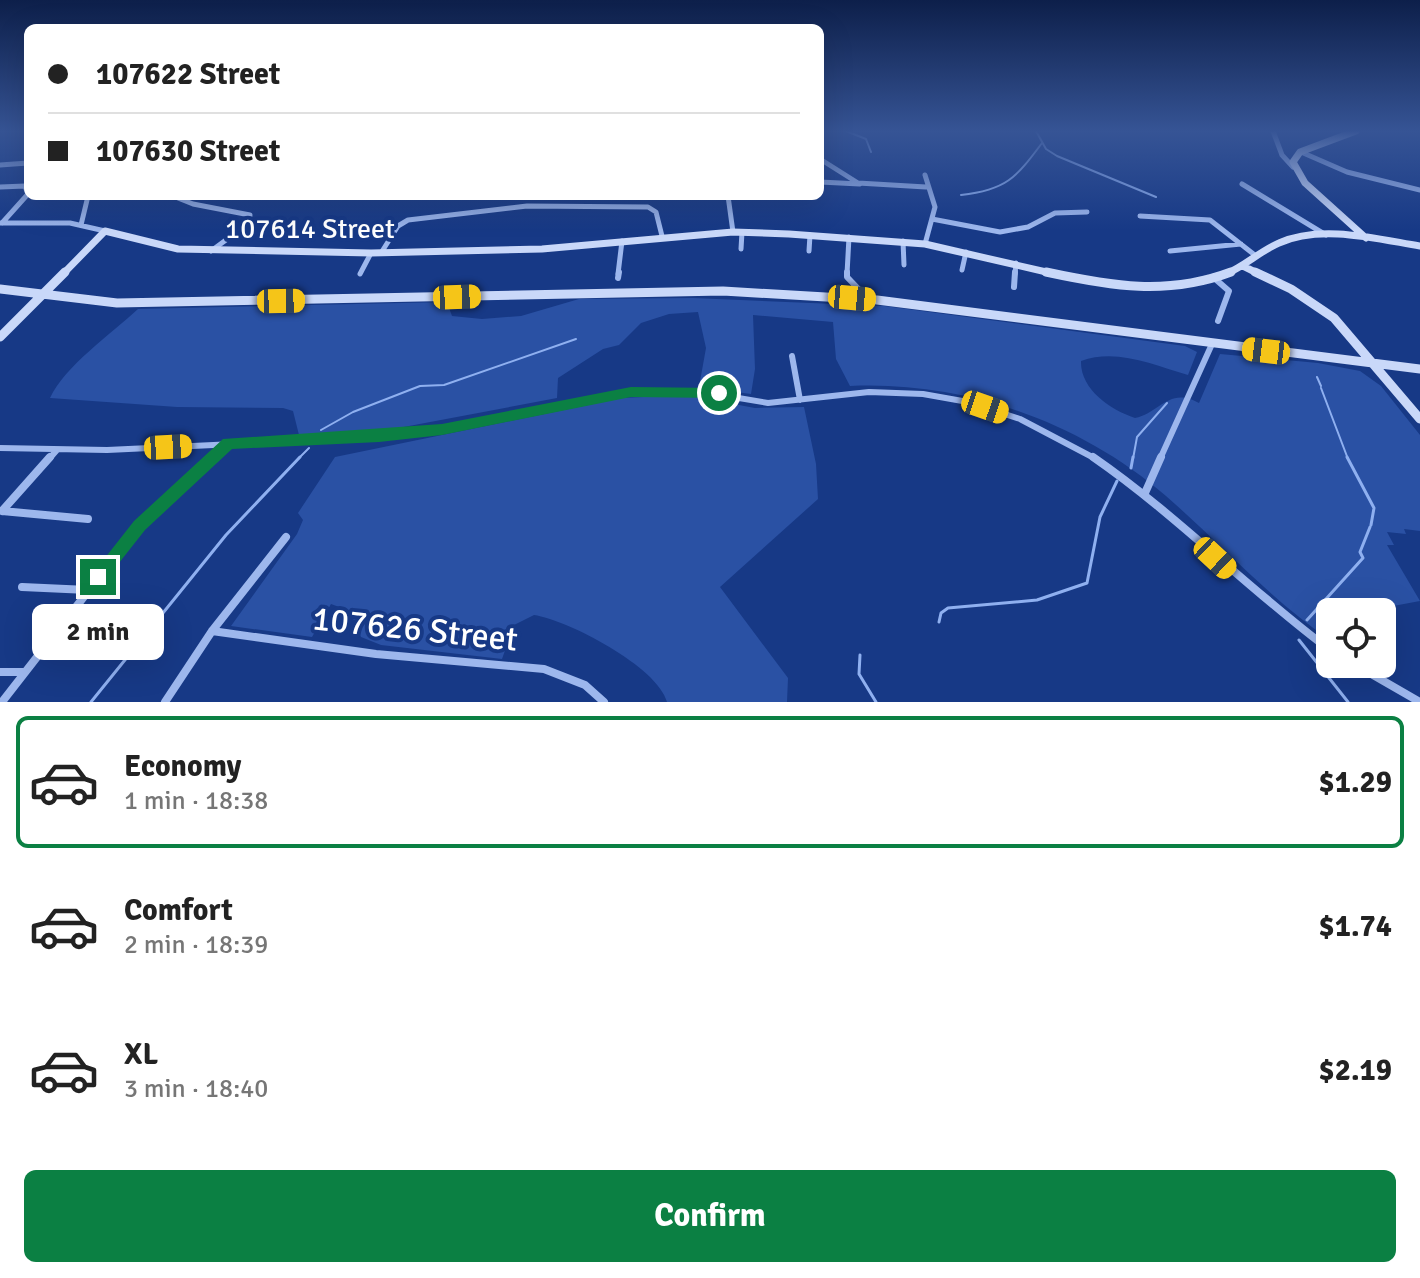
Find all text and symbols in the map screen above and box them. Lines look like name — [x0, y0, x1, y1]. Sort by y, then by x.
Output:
text: 107622 Street — [96, 56, 280, 93]
text: 107630 Street — [96, 133, 280, 170]
street label: 107614 Street — [225, 212, 395, 246]
car — [433, 284, 481, 310]
car — [827, 284, 877, 312]
car — [257, 289, 305, 313]
car — [1241, 336, 1291, 366]
route start — [701, 375, 737, 411]
car — [958, 388, 1012, 426]
car — [143, 434, 193, 460]
car — [1189, 533, 1241, 583]
route end — [80, 559, 116, 595]
street label: 107626 Street — [310, 597, 520, 661]
map controls — [1316, 598, 1396, 678]
button: locate — [1316, 598, 1396, 678]
callout: 2 min — [32, 605, 164, 661]
text: 2 min — [67, 616, 129, 648]
icon: car — [28, 746, 100, 818]
text: Economy — [124, 748, 241, 785]
text: $1.29 — [1319, 764, 1392, 801]
text: 1 min · 18:38 — [124, 785, 268, 817]
icon: car — [28, 890, 100, 962]
text: Comfort — [124, 892, 233, 929]
text: $1.74 — [1319, 908, 1392, 945]
text: 2 min · 18:39 — [124, 929, 268, 961]
icon: car — [28, 1034, 100, 1106]
text: XL — [124, 1036, 158, 1073]
text: $2.19 — [1319, 1052, 1392, 1089]
text: 3 min · 18:40 — [124, 1073, 268, 1105]
button: Confirm — [24, 1170, 1396, 1262]

